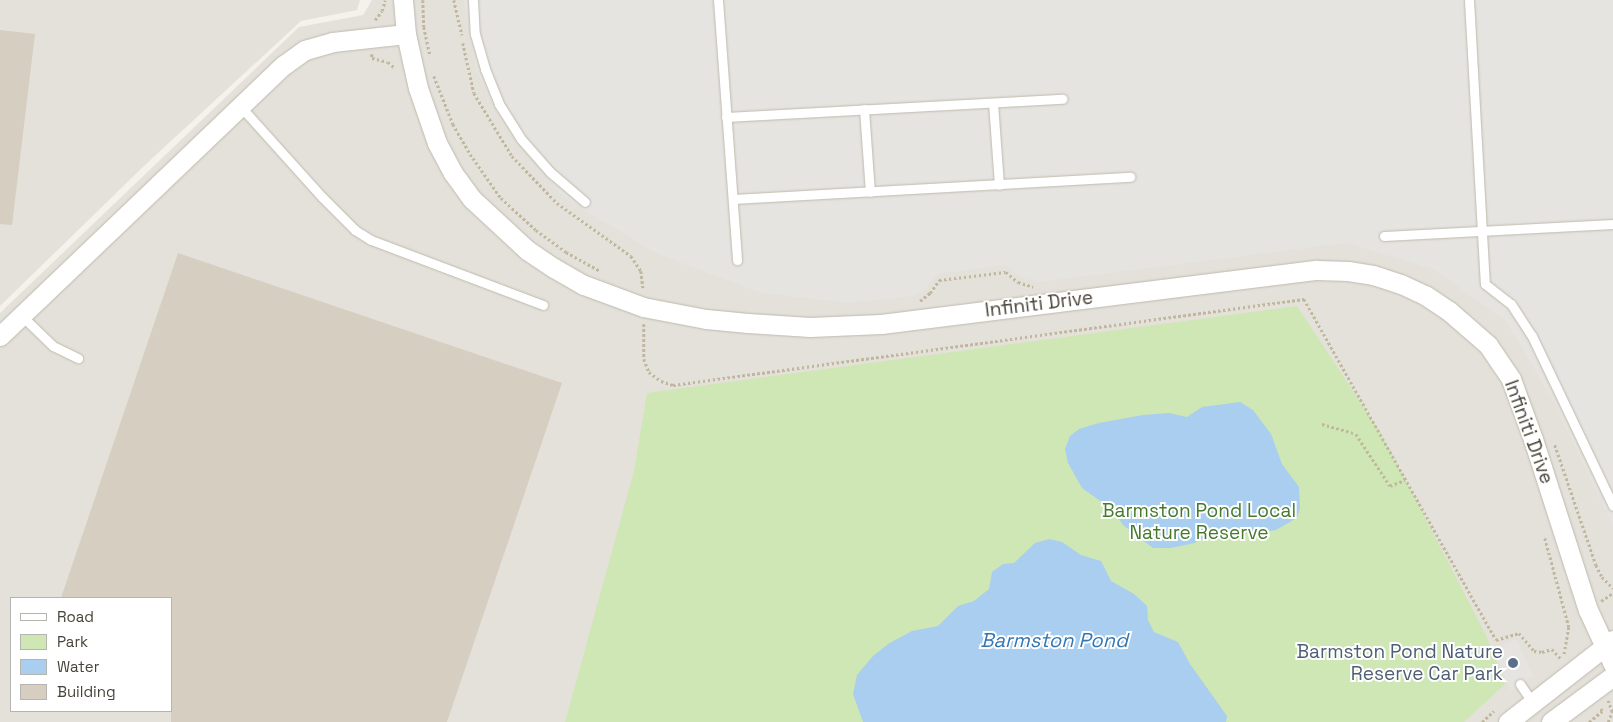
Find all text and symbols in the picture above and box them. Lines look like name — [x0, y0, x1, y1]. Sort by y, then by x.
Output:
street label: Infiniti Drive — [984, 286, 1094, 322]
street label: Infiniti Drive — [1500, 377, 1558, 487]
park label: Barmston Pond Local Nature Reserve — [1102, 500, 1296, 544]
legend — [10, 597, 172, 712]
text: Road — [57, 607, 94, 626]
water label: Barmston Pond — [980, 628, 1128, 652]
text: Park — [57, 632, 88, 651]
place label: Barmston Pond Nature Reserve Car Park — [1297, 641, 1503, 685]
text: Water — [57, 657, 99, 676]
marker: Barmston Pond Nature Reserve Car Park — [1507, 657, 1519, 669]
text: Building — [57, 682, 116, 701]

